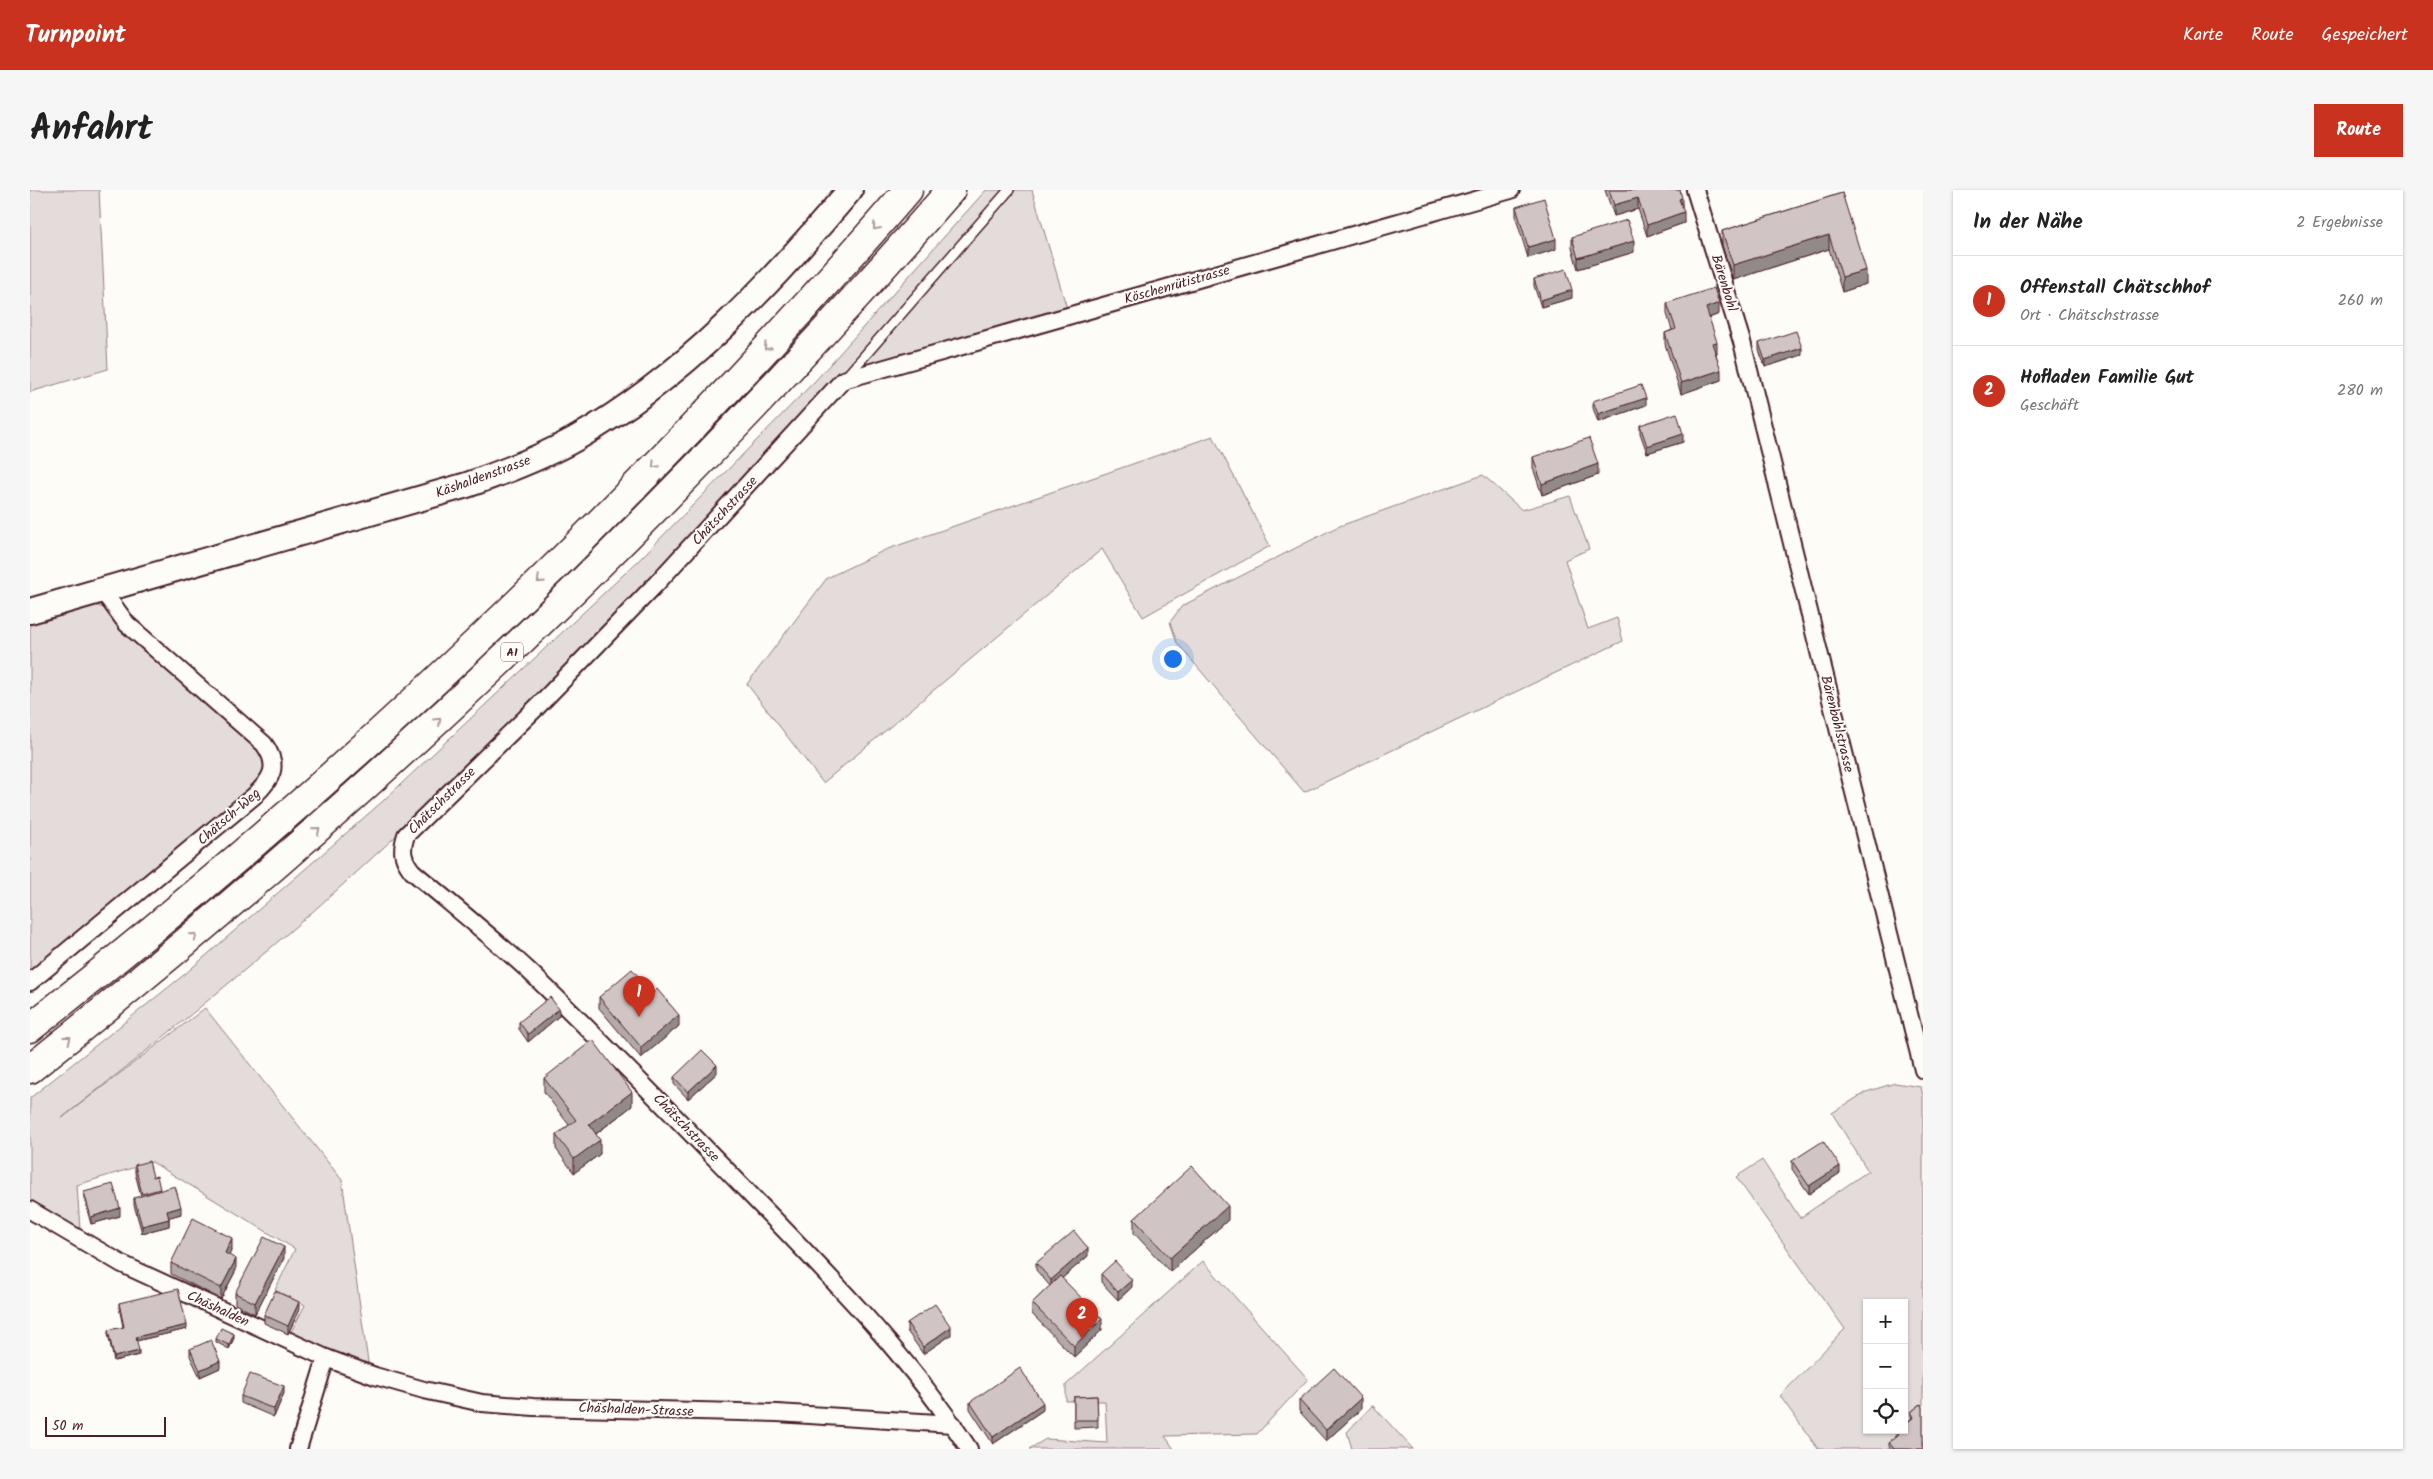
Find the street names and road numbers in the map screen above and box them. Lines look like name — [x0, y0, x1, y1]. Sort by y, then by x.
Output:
street label: Bärenbohl — [1705, 252, 1743, 315]
street label: Köschenrütistrasse — [1122, 259, 1233, 311]
street label: Käshaldenstrasse — [432, 449, 534, 504]
street label: Chätschstrasse — [687, 471, 764, 551]
road number: A1 — [501, 642, 523, 662]
street label: Bärenbohlstrasse — [1814, 673, 1860, 776]
street label: Chätschstrasse — [403, 761, 482, 840]
street label: Chätsch-Weg — [192, 783, 266, 851]
street label: Chätschstrasse — [647, 1089, 725, 1168]
street label: Chäshalden — [183, 1285, 253, 1333]
street label: Chäshalden-Strasse — [578, 1397, 695, 1423]

